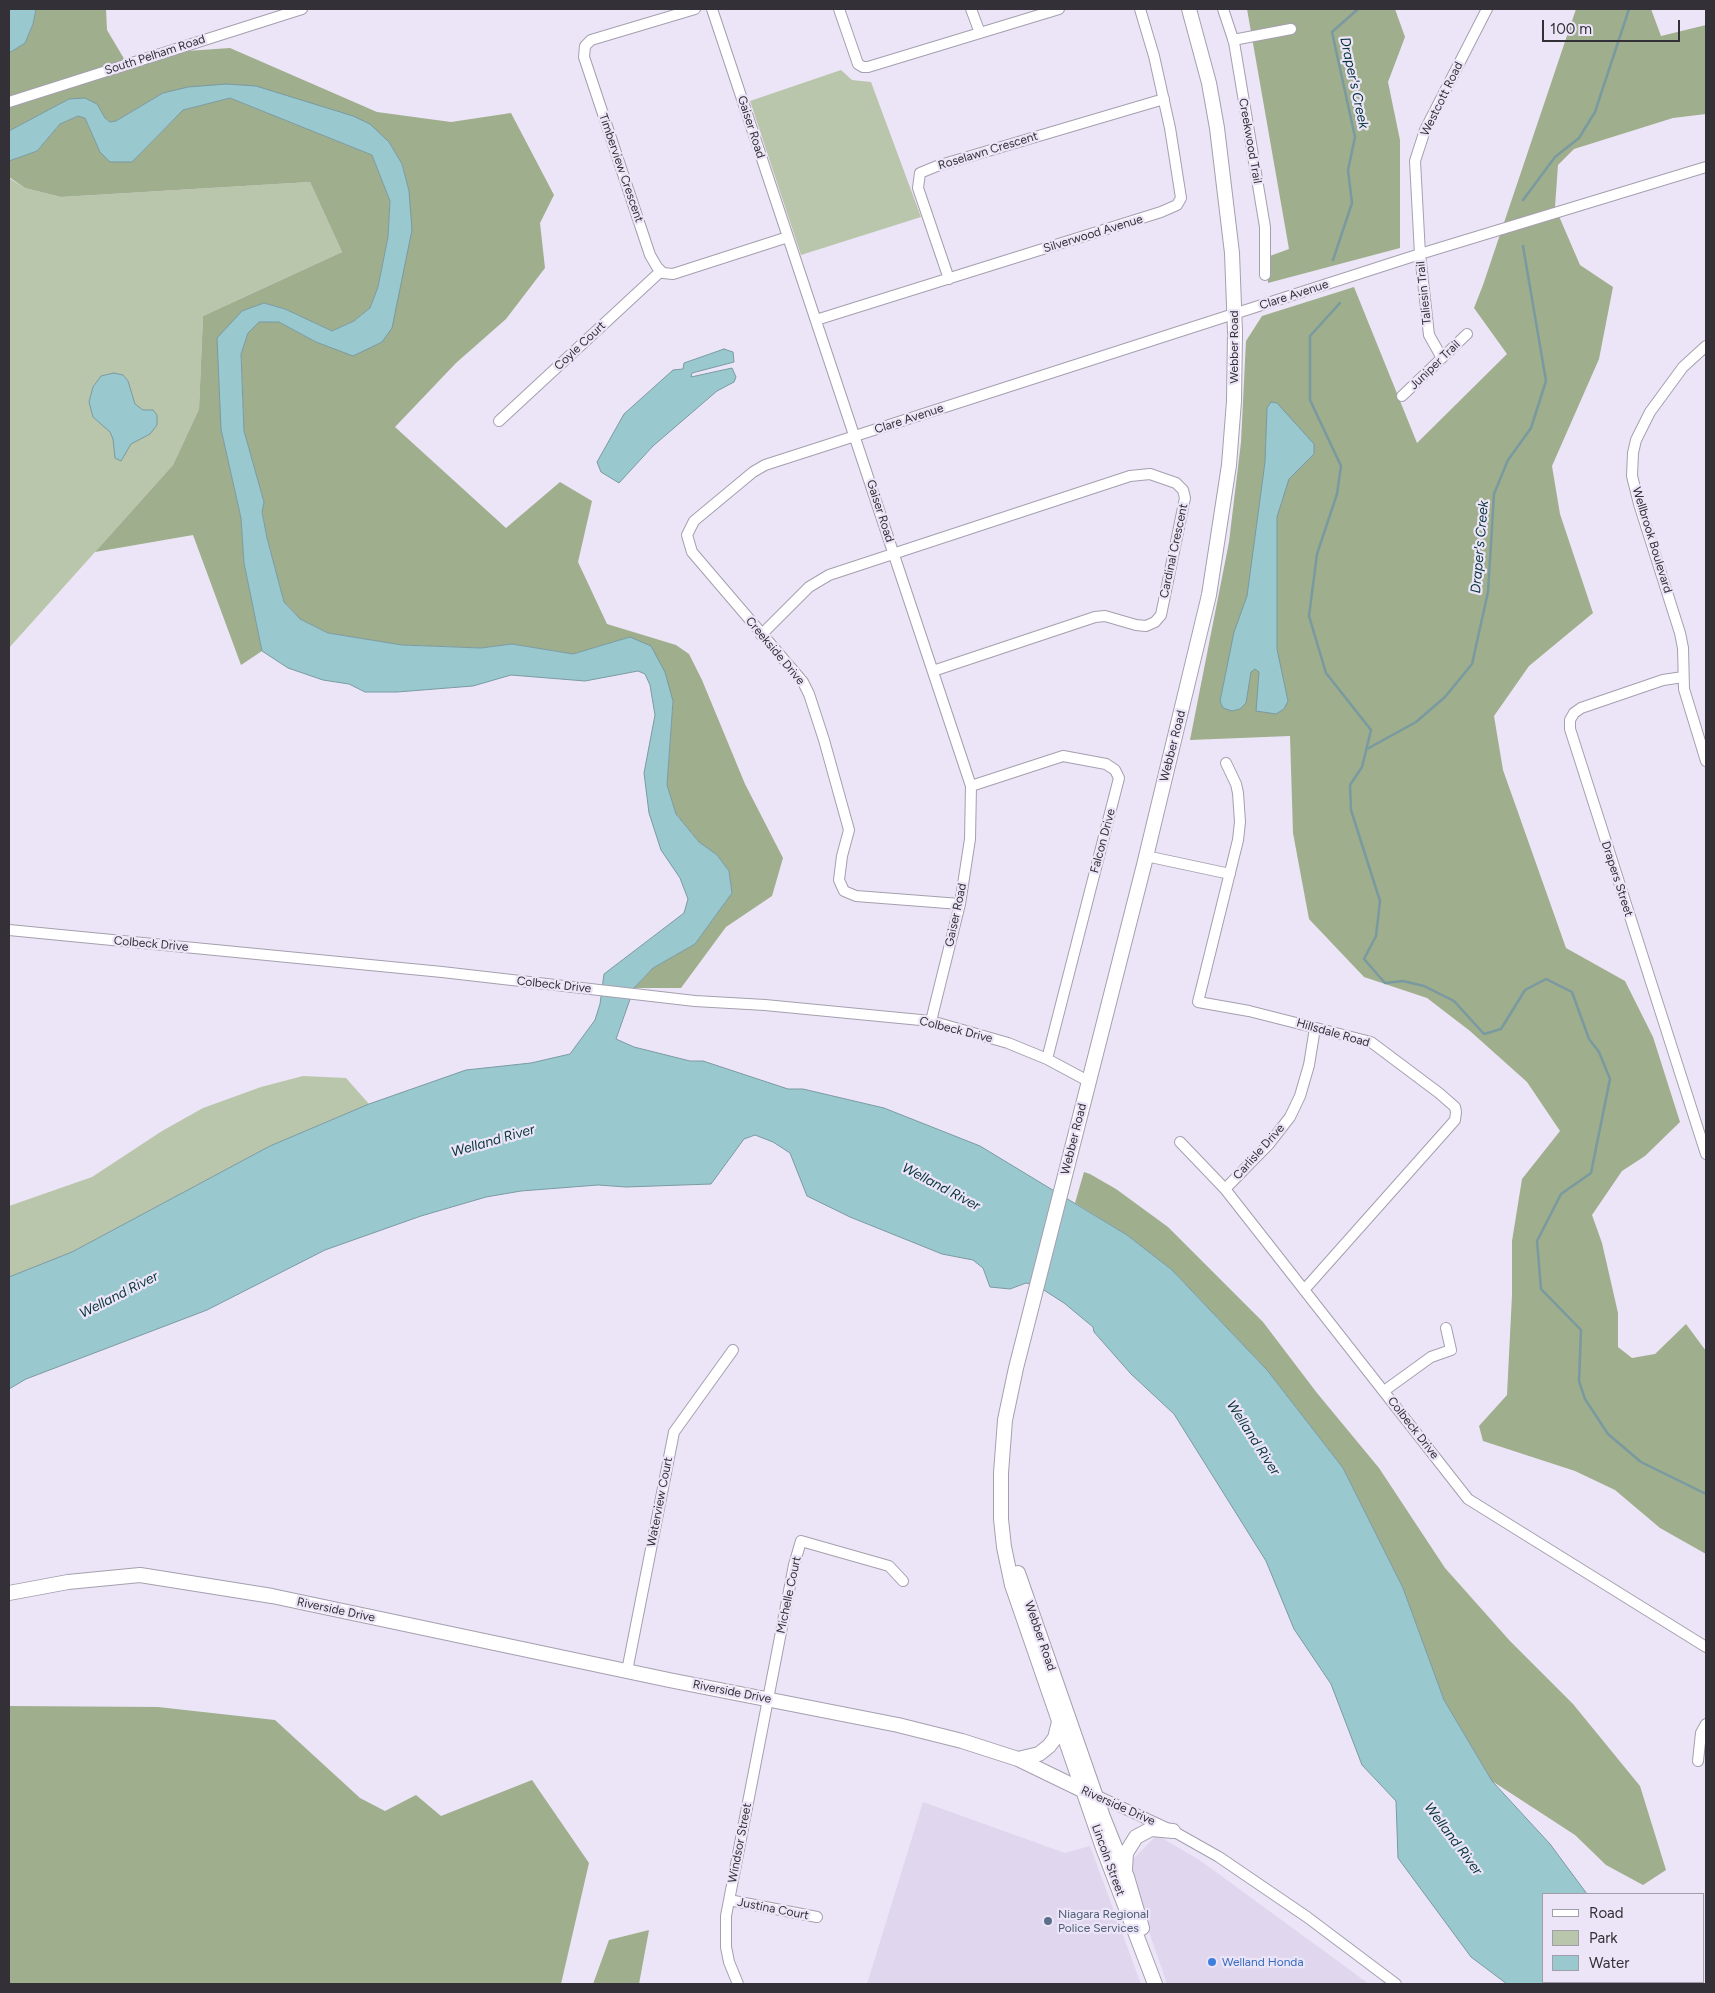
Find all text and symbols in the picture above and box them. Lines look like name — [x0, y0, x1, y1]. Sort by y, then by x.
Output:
scale bar — [1545, 10, 1682, 42]
text: 100 m — [1550, 20, 1592, 38]
street label: South Pelham Road — [103, 32, 207, 78]
water label: Draper's Creek — [1336, 36, 1372, 130]
street label: Westcott Road — [1418, 60, 1466, 138]
street label: Gaiser Road — [734, 94, 768, 160]
street label: Creekwood Trail — [1235, 97, 1265, 185]
street label: Timberview Crescent — [596, 112, 646, 224]
street label: Roselawn Crescent — [936, 129, 1040, 173]
street label: Silverwood Avenue — [1042, 212, 1144, 256]
street label: Taliesin Trail — [1414, 261, 1434, 325]
street label: Clare Avenue — [1258, 277, 1330, 313]
street label: Webber Road — [1227, 311, 1241, 383]
street label: Coyle Court — [551, 319, 609, 373]
street label: Juniper Trail — [1407, 337, 1463, 393]
street label: Clare Avenue — [873, 401, 945, 437]
street label: Gaiser Road — [863, 478, 897, 544]
street label: Wellbrook Boulevard — [1629, 485, 1675, 595]
water label: Draper's Creek — [1468, 500, 1492, 594]
street label: Cardinal Crescent — [1157, 502, 1191, 600]
street label: Creekside Drive — [742, 614, 808, 688]
street label: Webber Road — [1157, 709, 1189, 783]
street label: Falcon Drive — [1087, 807, 1119, 875]
street label: Drapers Street — [1598, 840, 1636, 918]
street label: Gaiser Road — [942, 882, 970, 948]
street label: Colbeck Drive — [113, 934, 189, 954]
street label: Colbeck Drive — [516, 974, 592, 996]
street label: Colbeck Drive — [918, 1014, 994, 1046]
street label: Hillsdale Road — [1295, 1016, 1371, 1050]
street label: Webber Road — [1058, 1102, 1090, 1176]
water label: Welland River — [449, 1121, 537, 1161]
street label: Carlisle Drive — [1230, 1121, 1288, 1183]
water label: Welland River — [899, 1159, 983, 1215]
water label: Welland River — [77, 1268, 161, 1322]
street label: Colbeck Drive — [1384, 1394, 1442, 1462]
water label: Welland River — [1223, 1397, 1283, 1479]
street label: Waterview Court — [644, 1456, 676, 1548]
street label: Michelle Court — [774, 1555, 804, 1635]
street label: Riverside Drive — [296, 1595, 376, 1625]
street label: Webber Road — [1021, 1599, 1059, 1673]
street label: Riverside Drive — [692, 1677, 772, 1707]
street label: Riverside Drive — [1079, 1783, 1157, 1829]
water label: Welland River — [1420, 1800, 1486, 1878]
street label: Windsor Street — [725, 1802, 755, 1884]
street label: Lincoln Street — [1088, 1822, 1128, 1898]
legend — [1542, 1893, 1705, 1983]
street label: Justina Court — [736, 1895, 810, 1923]
text: Road — [1589, 1904, 1624, 1922]
place label: Niagara Regional Police Services — [1058, 1907, 1149, 1935]
marker: Niagara Regional Police Services — [1042, 1915, 1054, 1927]
text: Park — [1589, 1929, 1618, 1947]
text: Water — [1589, 1954, 1629, 1972]
place label: Welland Honda — [1222, 1955, 1303, 1969]
marker: Welland Honda — [1206, 1956, 1218, 1968]

